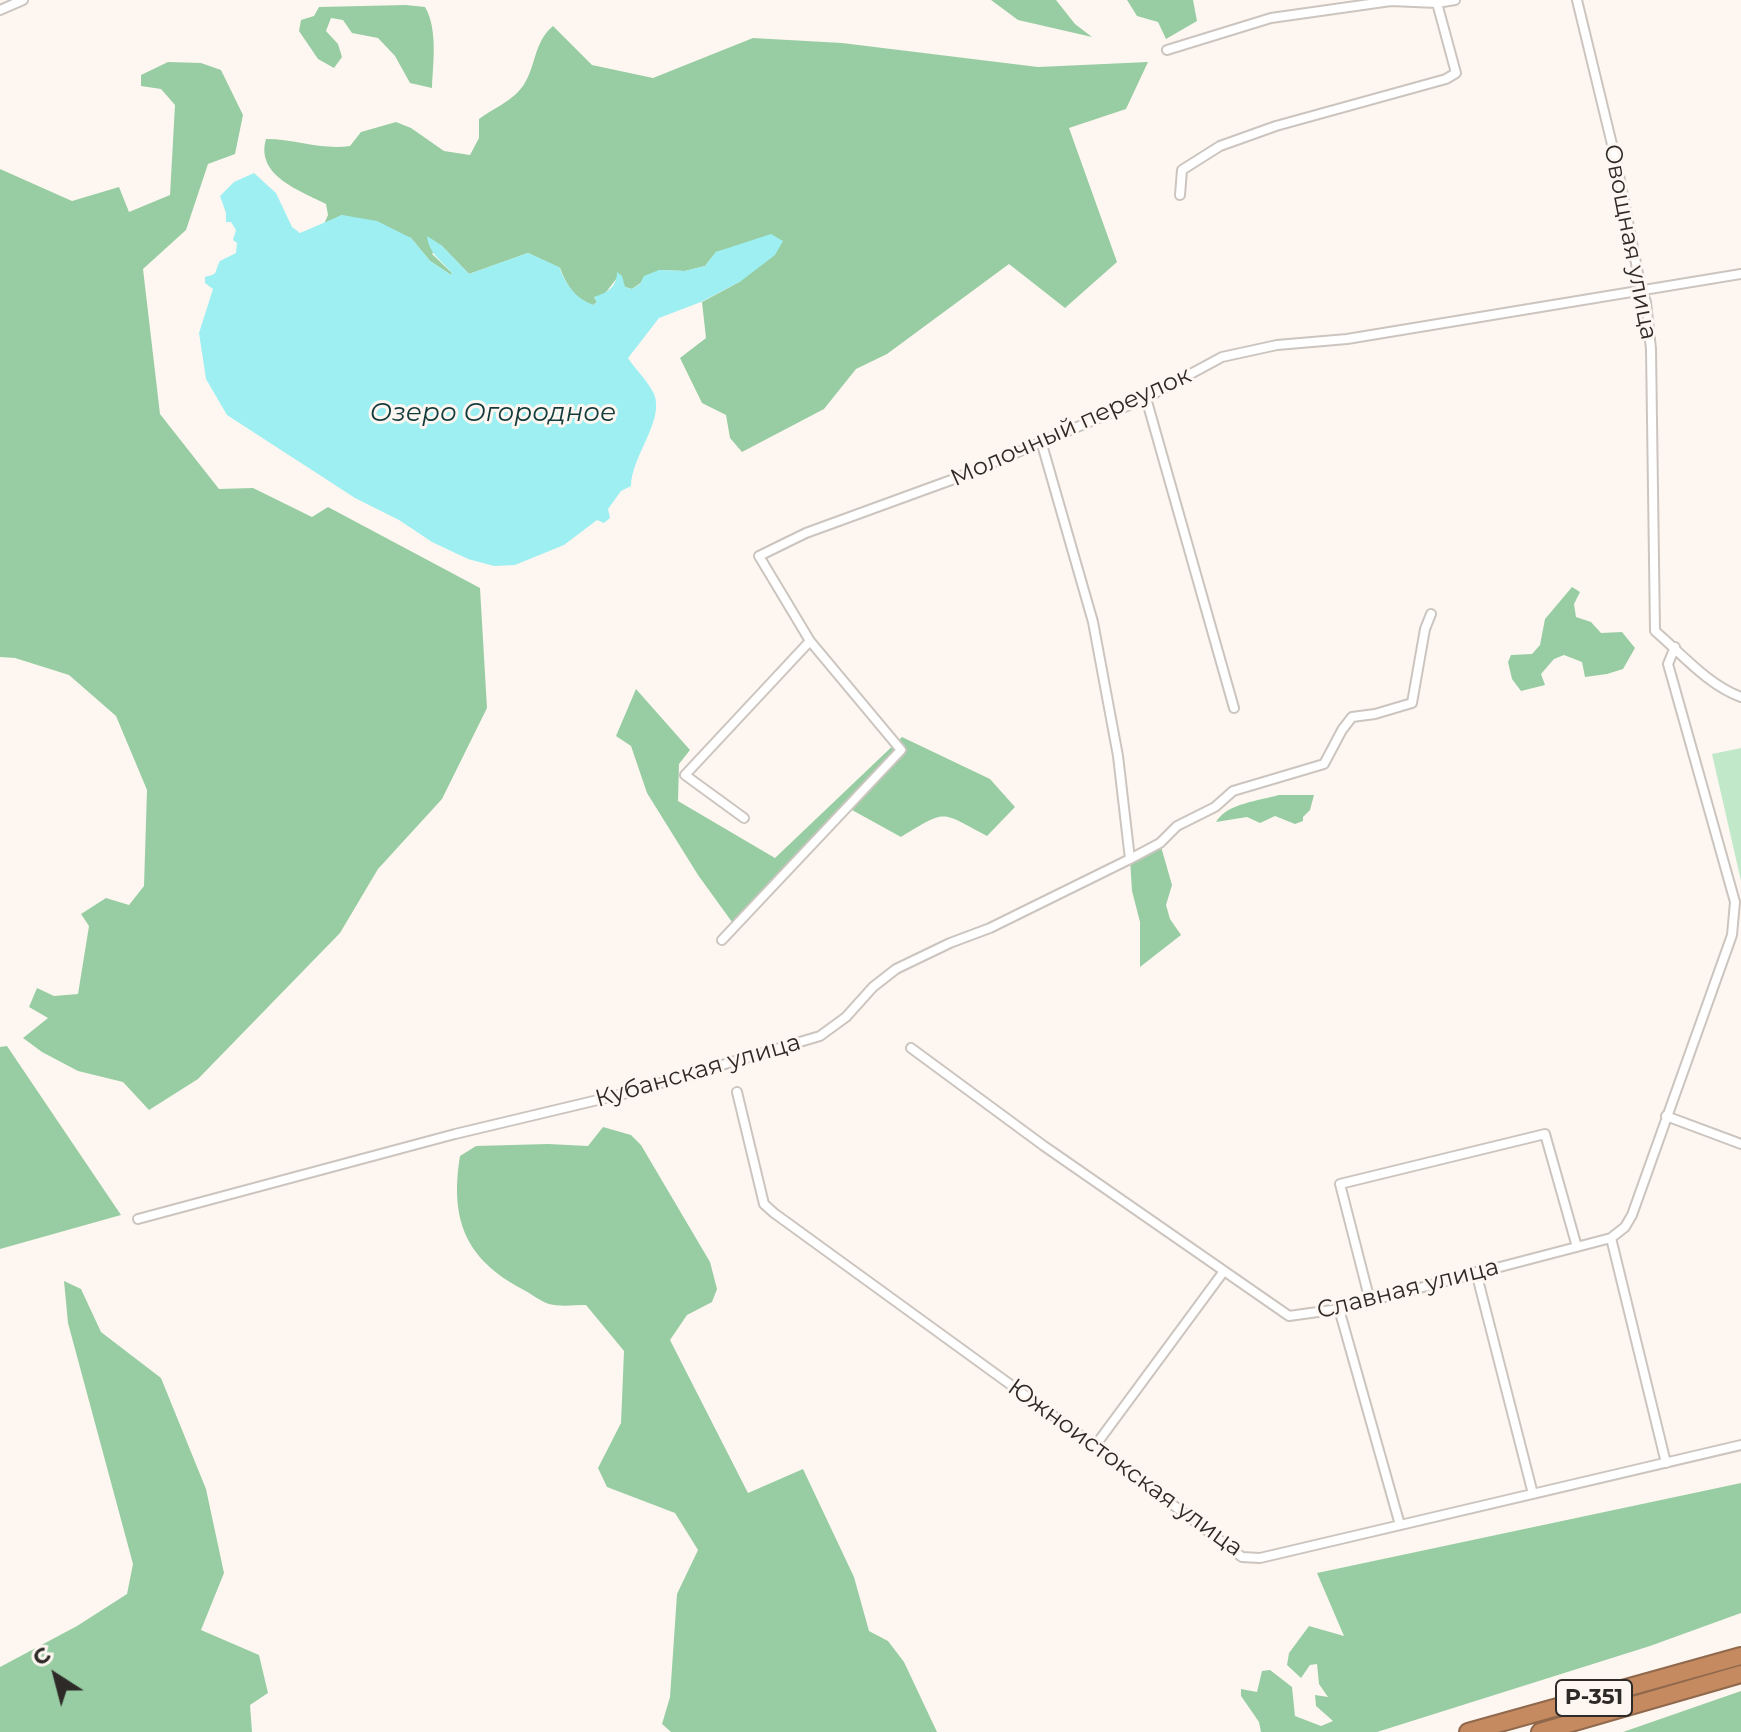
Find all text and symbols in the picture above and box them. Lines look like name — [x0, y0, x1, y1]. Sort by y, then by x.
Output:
street label: Овощная улица — [1597, 142, 1663, 342]
street label: Молочный переулок — [946, 361, 1196, 493]
water label: Озеро Огородное — [370, 397, 616, 429]
street label: Кубанская улица — [592, 1028, 804, 1114]
street label: Славная улица — [1314, 1252, 1502, 1326]
street label: Южноистокская улица — [1002, 1373, 1248, 1563]
north arrow — [16, 1636, 96, 1716]
text: С — [27, 1641, 56, 1672]
road number: Р-351 — [1556, 1680, 1632, 1716]

